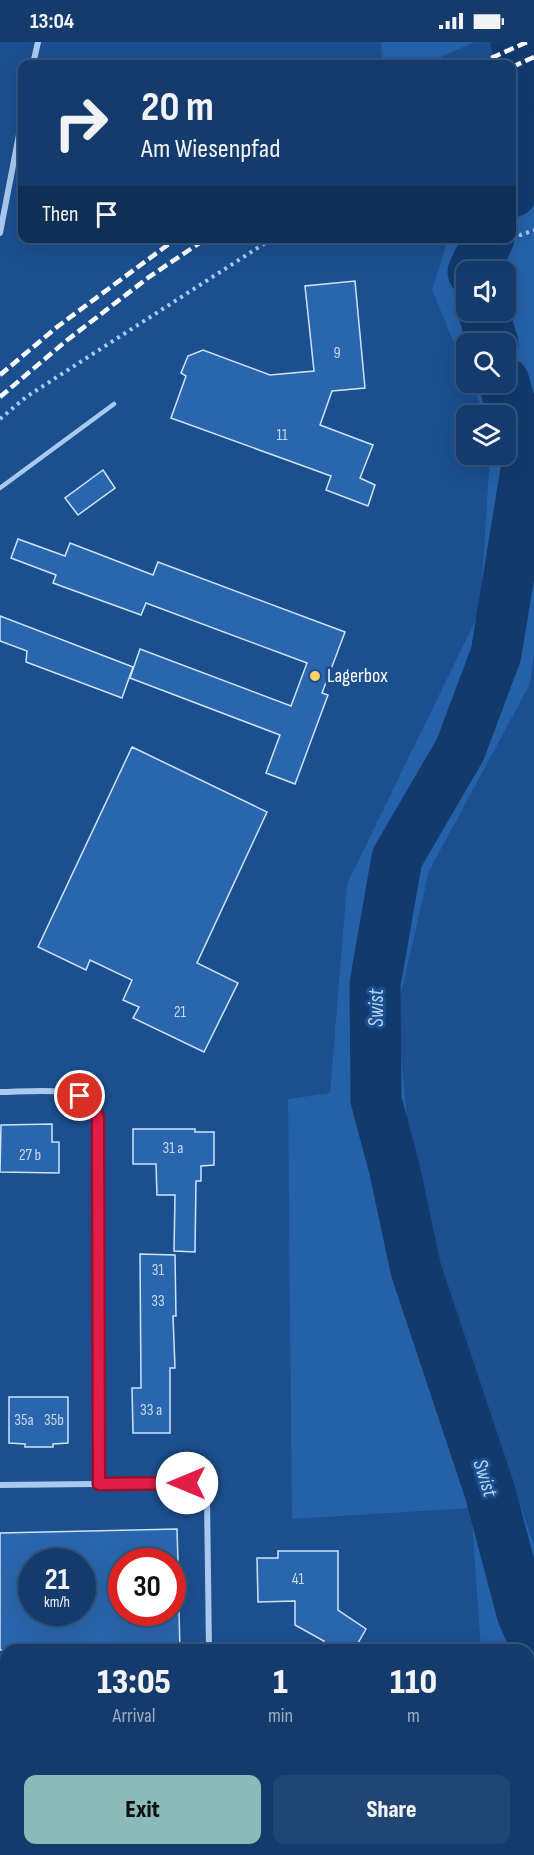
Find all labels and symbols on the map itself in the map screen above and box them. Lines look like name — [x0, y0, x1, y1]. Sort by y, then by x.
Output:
house number: 9 — [333, 344, 341, 363]
house number: 11 — [276, 426, 288, 445]
place label: Lagerbox — [327, 664, 388, 688]
marker: Lagerbox — [308, 669, 322, 683]
water label: Swist — [364, 988, 389, 1027]
house number: 21 — [174, 1003, 187, 1022]
pin — [54, 1070, 105, 1121]
house number: 31 a — [162, 1139, 184, 1158]
house number: 27 b — [19, 1146, 41, 1165]
house number: 31 — [152, 1261, 165, 1280]
house number: 33 — [151, 1292, 165, 1311]
house number: 33 a — [140, 1401, 162, 1420]
house number: 35a — [14, 1411, 34, 1430]
house number: 35b — [44, 1411, 64, 1430]
position arrow — [155, 1451, 219, 1515]
water label: Swist — [467, 1456, 503, 1501]
speed limit sign: 30 — [108, 1548, 186, 1626]
house number: 41 — [292, 1570, 305, 1589]

